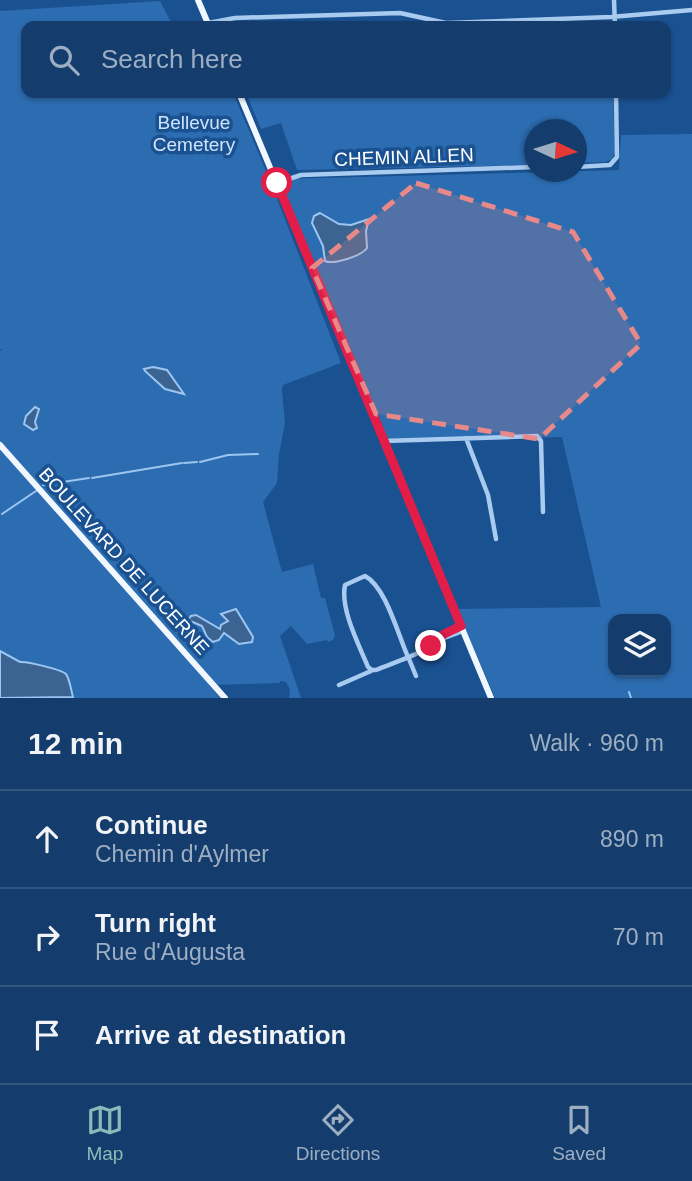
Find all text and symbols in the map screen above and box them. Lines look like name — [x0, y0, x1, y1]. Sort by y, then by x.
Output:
search box — [21, 21, 671, 98]
icon: search — [45, 41, 83, 79]
text: Search here — [101, 44, 243, 74]
park label: Bellevue Cemetery — [153, 112, 236, 155]
north arrow — [524, 119, 587, 182]
street label: CHEMIN ALLEN — [334, 144, 474, 170]
route start — [261, 167, 292, 198]
street label: BOULEVARD DE LUCERNE — [35, 463, 213, 659]
map controls — [608, 614, 671, 677]
button: layers — [608, 614, 671, 677]
route end — [415, 630, 446, 661]
text: 12 min — [28, 727, 123, 760]
text: Walk · 960 m — [529, 730, 664, 756]
text: Continue — [95, 810, 208, 840]
icon: ahead — [28, 820, 66, 858]
text: 890 m — [600, 826, 664, 852]
text: Chemin d'Aylmer — [95, 841, 269, 867]
text: Turn right — [95, 908, 216, 938]
icon: right — [28, 918, 66, 956]
text: 70 m — [613, 924, 664, 950]
text: Rue d'Augusta — [95, 939, 245, 965]
icon: arrive — [28, 1016, 66, 1054]
text: Arrive at destination — [95, 1020, 346, 1050]
tab: Map — [86, 1101, 124, 1165]
tab: Directions — [296, 1101, 380, 1165]
tab: Saved — [552, 1101, 606, 1165]

